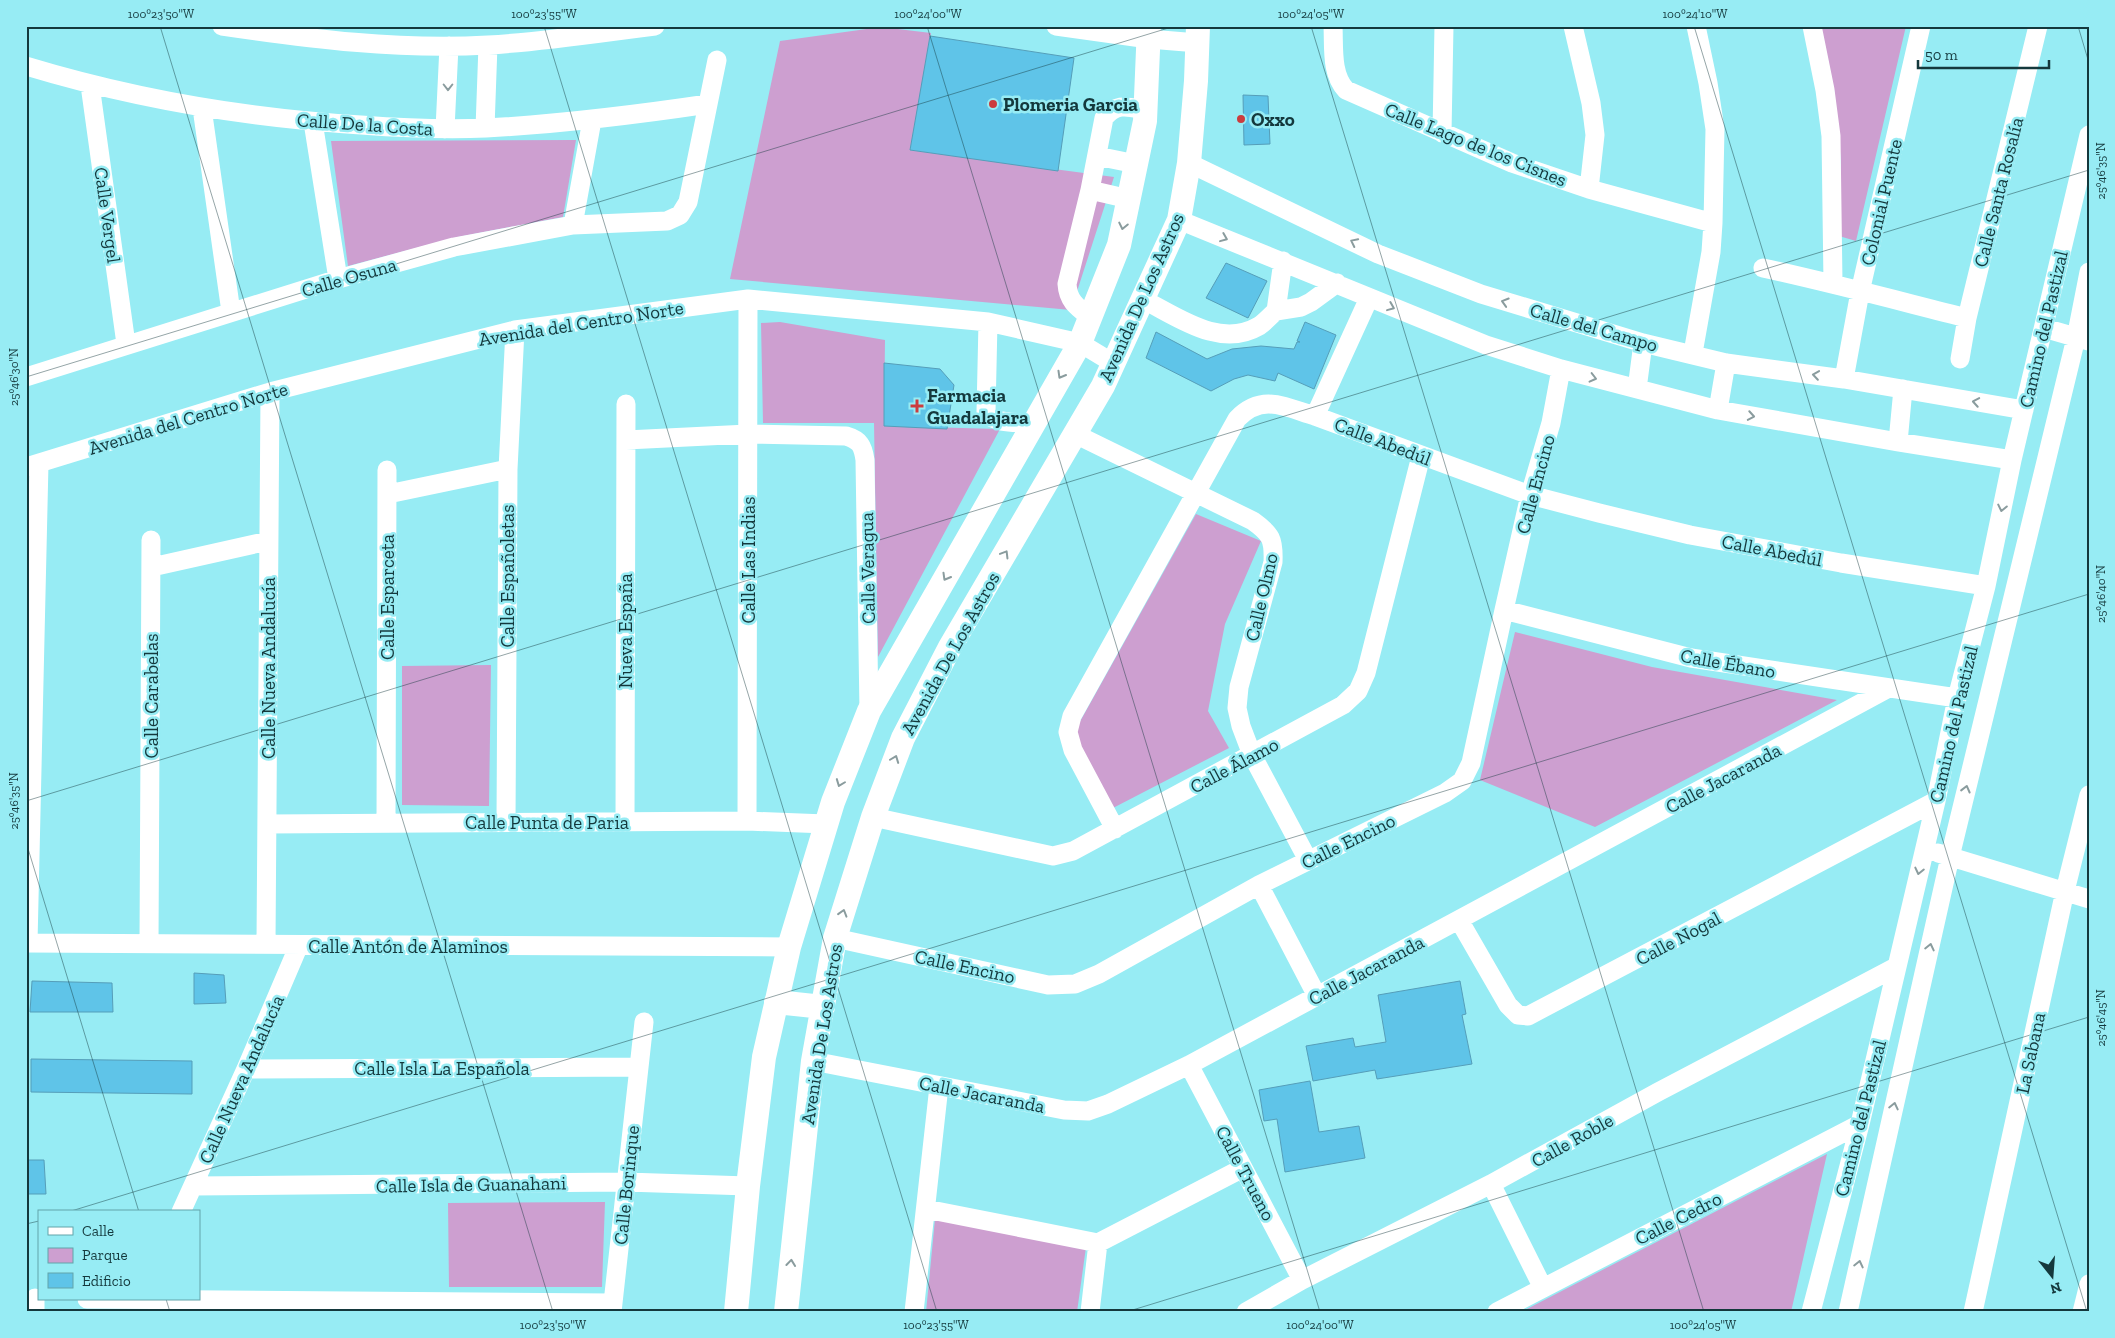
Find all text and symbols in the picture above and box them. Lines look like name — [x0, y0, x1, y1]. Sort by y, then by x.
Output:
text: 100°23'50"W — [128, 7, 195, 21]
text: 100°23'55"W — [511, 7, 578, 21]
text: 100°24'00"W — [894, 7, 962, 21]
text: 100°24'05"W — [1278, 7, 1345, 21]
text: 100°24'10"W — [1662, 7, 1728, 21]
scale bar — [1918, 38, 2049, 70]
text: 50 m — [1925, 46, 1958, 64]
one-way arrow — [443, 84, 453, 92]
place label: Plomeria Garcia — [1003, 93, 1138, 116]
street label: Calle Lago de los Cisnes — [1382, 97, 1570, 191]
marker: Plomeria Garcia — [987, 98, 999, 110]
street label: Calle De la Costa — [296, 108, 434, 141]
place label: Oxxo — [1251, 108, 1295, 131]
marker: Oxxo — [1235, 113, 1247, 125]
street label: Calle Santa Rosalía — [1969, 115, 2028, 270]
street label: Colonial Puente — [1856, 137, 1907, 268]
text: 25°46'35"N — [2094, 142, 2108, 200]
street label: Calle Vergel — [89, 166, 126, 264]
street label: Avenida De Los Astros — [1094, 209, 1189, 385]
one-way arrow — [1118, 221, 1129, 230]
one-way arrow — [1219, 232, 1228, 243]
one-way arrow — [1350, 238, 1359, 248]
street label: Camino del Pastizal — [2014, 248, 2073, 410]
street label: Calle Osuna — [299, 253, 399, 302]
street label: Avenida del Centro Norte — [477, 296, 685, 351]
one-way arrow — [1501, 297, 1510, 307]
street label: Calle del Campo — [1527, 298, 1661, 357]
one-way arrow — [1386, 301, 1394, 311]
text: 25°46'30"N — [7, 348, 21, 406]
one-way arrow — [1057, 370, 1067, 379]
one-way arrow — [1811, 370, 1819, 381]
one-way arrow — [1589, 372, 1598, 383]
street label: Avenida del Centro Norte — [86, 377, 291, 460]
place label: Farmacia Guadalajara — [927, 384, 1029, 429]
one-way arrow — [1971, 397, 1980, 407]
marker: Farmacia Guadalajara — [911, 400, 923, 412]
one-way arrow — [1747, 410, 1756, 420]
street label: Calle Abedúl — [1331, 412, 1434, 470]
street label: Calle Encino — [1511, 432, 1560, 536]
street label: Calle Las Indias — [737, 496, 760, 624]
one-way arrow — [1997, 503, 2008, 512]
street label: Calle Españoletas — [496, 504, 519, 648]
street label: Calle Veragua — [855, 512, 880, 624]
street label: Calle Abedúl — [1720, 529, 1824, 571]
street label: Calle Esparceta — [376, 534, 399, 660]
one-way arrow — [998, 550, 1008, 559]
street label: Calle Olmo — [1240, 551, 1283, 643]
text: 25°46'40"N — [2094, 565, 2108, 623]
street label: Avenida De Los Astros — [896, 568, 1005, 739]
one-way arrow — [942, 571, 952, 580]
street label: Nueva España — [614, 573, 637, 689]
street label: Calle Nueva Andalucía — [257, 577, 280, 759]
street label: Calle Carabelas — [140, 633, 163, 759]
street label: Camino del Pastizal — [1924, 643, 1983, 805]
street label: Calle Ébano — [1679, 644, 1777, 683]
street label: Calle Álamo — [1186, 732, 1283, 798]
street label: Calle Jacaranda — [1662, 738, 1785, 818]
one-way arrow — [889, 755, 899, 764]
text: 25°46'35"N — [7, 772, 21, 830]
one-way arrow — [836, 779, 846, 787]
one-way arrow — [1960, 784, 1971, 793]
street label: Calle Encino — [1298, 809, 1399, 874]
street label: Calle Punta de Paria — [465, 811, 629, 834]
one-way arrow — [1914, 866, 1925, 875]
street label: Calle Nogal — [1632, 907, 1725, 970]
one-way arrow — [838, 909, 848, 917]
street label: Calle Jacaranda — [1305, 930, 1428, 1010]
street label: Calle Antón de Alaminos — [308, 935, 508, 958]
street label: Avenida De Los Astros — [796, 942, 847, 1126]
one-way arrow — [1924, 943, 1934, 951]
street label: Calle Encino — [913, 945, 1017, 988]
text: 25°46'45"N — [2094, 989, 2108, 1047]
street label: Calle Nueva Andalucía — [194, 991, 289, 1167]
street label: La Sabana — [2011, 1010, 2050, 1096]
street label: Camino del Pastizal — [1830, 1037, 1891, 1199]
street label: Calle Isla La Española — [354, 1057, 530, 1080]
street label: Calle Jacaranda — [917, 1071, 1047, 1118]
one-way arrow — [1888, 1101, 1899, 1110]
street label: Calle Roble — [1527, 1108, 1617, 1172]
street label: Calle Trueno — [1211, 1122, 1280, 1225]
street label: Calle Borinque — [609, 1124, 644, 1246]
street label: Calle Isla de Guanahani — [376, 1171, 566, 1198]
street label: Calle Cedro — [1631, 1187, 1726, 1250]
legend — [38, 1210, 200, 1300]
text: Calle — [82, 1222, 114, 1240]
text: Parque — [82, 1246, 128, 1264]
north arrow — [2028, 1250, 2078, 1300]
one-way arrow — [786, 1259, 797, 1267]
one-way arrow — [1853, 1260, 1864, 1269]
text: Edificio — [82, 1272, 131, 1290]
text: N — [2048, 1278, 2063, 1298]
text: 100°23'50"W — [520, 1318, 587, 1332]
text: 100°23'55"W — [903, 1318, 970, 1332]
text: 100°24'00"W — [1286, 1318, 1354, 1332]
text: 100°24'05"W — [1670, 1318, 1737, 1332]

